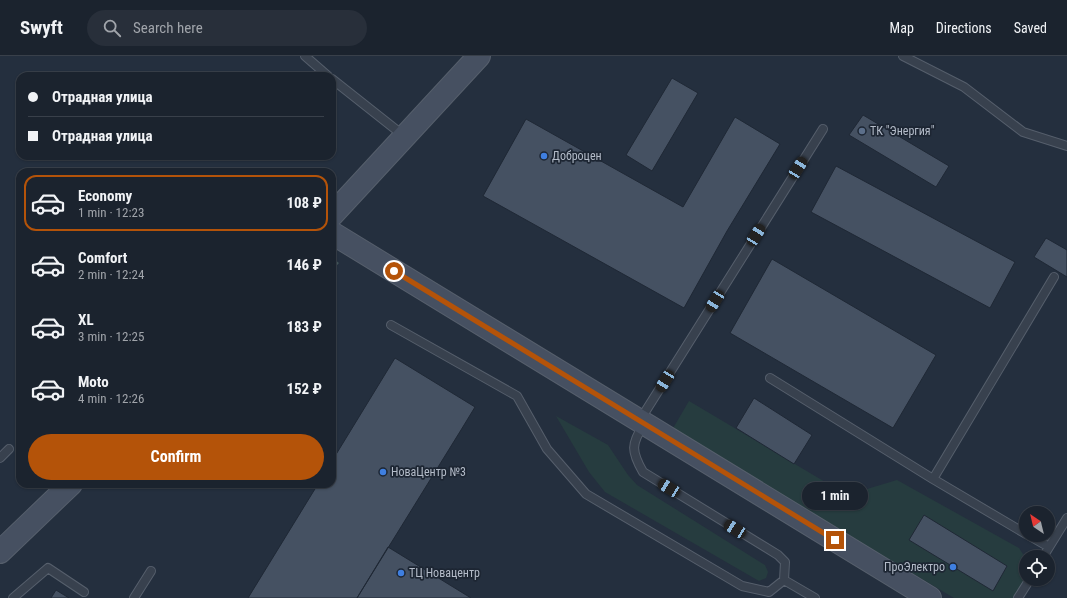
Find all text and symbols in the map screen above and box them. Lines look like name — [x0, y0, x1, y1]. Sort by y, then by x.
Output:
search box — [87, 10, 367, 46]
text: Swyft — [20, 16, 63, 39]
icon: search — [101, 17, 123, 39]
text: Search here — [133, 19, 203, 37]
text: Map — [890, 20, 914, 36]
text: Directions — [936, 20, 992, 36]
text: Saved — [1014, 20, 1047, 36]
text: Отрадная улица — [52, 88, 153, 106]
place label: ТК "Энергия" — [870, 124, 935, 138]
marker: ТК "Энергия" — [857, 126, 867, 136]
text: Отрадная улица — [52, 127, 153, 145]
place label: Доброцен — [552, 149, 602, 163]
marker: Доброцен — [539, 151, 549, 161]
car — [787, 155, 809, 181]
icon: car — [30, 185, 66, 221]
text: Economy — [78, 187, 132, 205]
text: 108 ₽ — [286, 194, 322, 212]
text: 1 min · 12:23 — [78, 205, 144, 220]
car — [745, 222, 767, 248]
icon: car — [30, 247, 66, 283]
text: Comfort — [78, 249, 127, 267]
text: 146 ₽ — [286, 256, 322, 274]
route start — [385, 262, 403, 280]
text: 2 min · 12:24 — [78, 267, 144, 282]
car — [704, 288, 726, 314]
icon: car — [30, 309, 66, 345]
text: XL — [78, 311, 94, 329]
text: 183 ₽ — [286, 318, 322, 336]
text: 3 min · 12:25 — [78, 329, 144, 344]
car — [654, 368, 676, 394]
icon: car — [30, 371, 66, 407]
text: Moto — [78, 373, 109, 391]
text: 152 ₽ — [286, 380, 322, 398]
text: 4 min · 12:26 — [78, 391, 144, 406]
button: Confirm — [28, 434, 324, 480]
place label: НоваЦентр №3 — [391, 465, 466, 479]
marker: НоваЦентр №3 — [378, 467, 388, 477]
car — [656, 477, 682, 499]
callout: 1 min — [802, 482, 868, 510]
text: 1 min — [821, 488, 849, 503]
north arrow — [1019, 506, 1055, 542]
map controls — [1019, 506, 1055, 586]
car — [722, 518, 748, 540]
route end — [826, 531, 844, 549]
button: locate — [1019, 550, 1055, 586]
place label: ПроЭлектро — [884, 560, 945, 574]
marker: ПроЭлектро — [948, 562, 958, 572]
place label: ТЦ Новацентр — [409, 566, 480, 580]
marker: ТЦ Новацентр — [396, 568, 406, 578]

